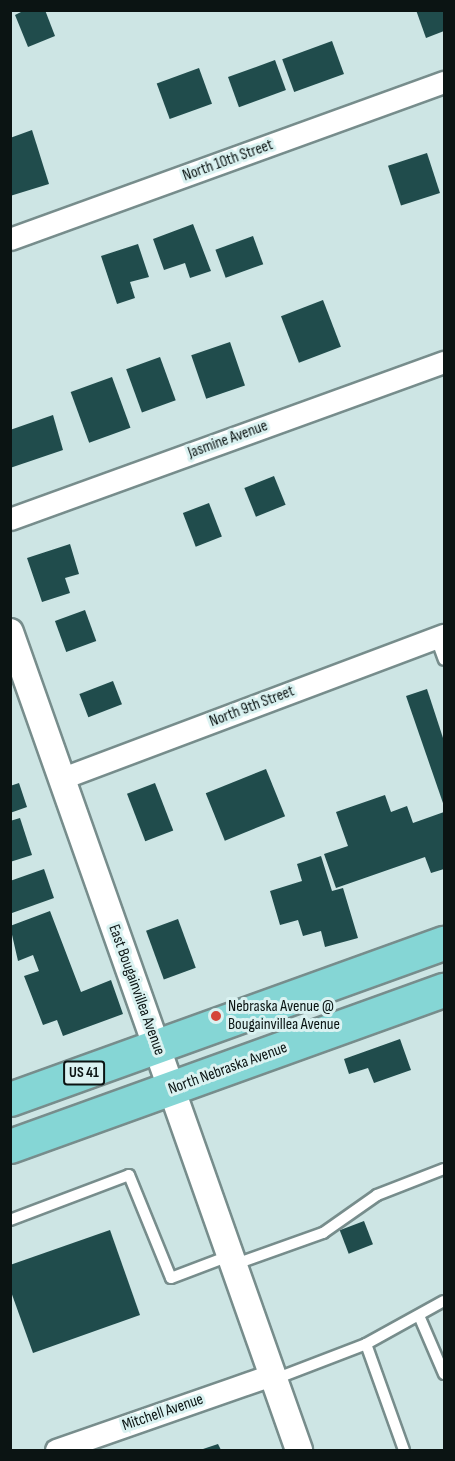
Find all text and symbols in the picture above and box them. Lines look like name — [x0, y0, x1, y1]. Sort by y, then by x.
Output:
street label: North 10th Street — [180, 136, 276, 186]
street label: Jasmine Avenue — [186, 417, 270, 463]
street label: North 9th Street — [207, 682, 297, 732]
street label: East Bougainvillea Avenue — [103, 922, 169, 1058]
place label: Nebraska Avenue @ Bougainvillea Avenue — [228, 997, 340, 1035]
marker: Nebraska Avenue @ Bougainvillea Avenue — [209, 1009, 223, 1023]
street label: North Nebraska Avenue — [166, 1039, 290, 1099]
road number: US 41 — [63, 1061, 105, 1085]
street label: Mitchell Avenue — [120, 1390, 206, 1436]

